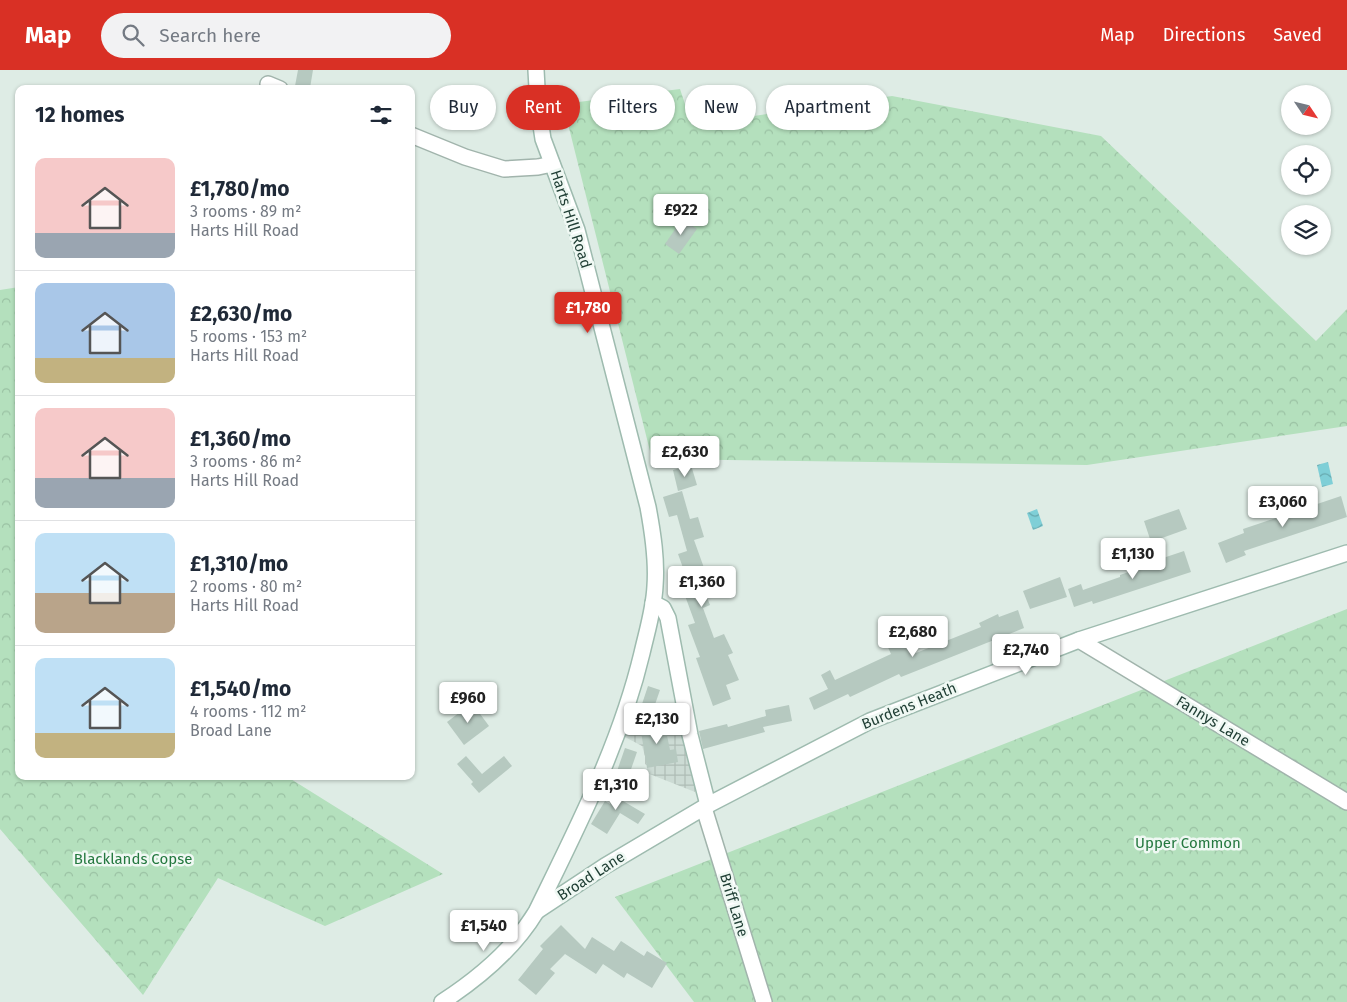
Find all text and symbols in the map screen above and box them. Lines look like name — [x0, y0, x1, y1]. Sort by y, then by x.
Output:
search box — [101, 13, 451, 58]
text: Map — [25, 21, 71, 49]
icon: search — [119, 21, 147, 49]
text: Search here — [159, 24, 261, 47]
text: Map — [1100, 24, 1135, 46]
text: Directions — [1163, 24, 1245, 46]
text: Saved — [1273, 24, 1322, 46]
chip: Buy — [430, 85, 496, 130]
chip: Rent — [506, 85, 580, 130]
chip: Filters — [590, 85, 675, 130]
chip: New — [685, 85, 756, 130]
chip: Apartment — [766, 85, 889, 130]
north arrow — [1281, 85, 1331, 135]
map controls — [1281, 85, 1331, 255]
icon: filters — [367, 101, 395, 129]
text: 12 homes — [35, 102, 124, 128]
button: locate — [1281, 145, 1331, 195]
street label: Harts Hill Road — [547, 168, 595, 270]
text: £1,780/mo — [190, 176, 290, 202]
icon: home — [75, 178, 135, 238]
pin: £922 — [651, 194, 711, 236]
text: £922 — [664, 200, 698, 219]
text: 3 rooms · 89 m² — [190, 202, 301, 221]
button: layers — [1281, 205, 1331, 255]
text: Harts Hill Road — [190, 221, 299, 240]
pin: £1,780 — [547, 292, 629, 334]
text: £1,780 — [565, 298, 611, 317]
text: £2,630/mo — [190, 301, 292, 327]
icon: home — [75, 303, 135, 363]
text: 5 rooms · 153 m² — [190, 327, 307, 346]
text: Harts Hill Road — [190, 346, 299, 365]
text: £1,360/mo — [190, 426, 291, 452]
icon: home — [75, 428, 135, 488]
pin: £2,630 — [644, 436, 726, 478]
text: £2,630 — [661, 442, 709, 461]
text: 3 rooms · 86 m² — [190, 452, 302, 471]
text: Harts Hill Road — [190, 471, 299, 490]
pin: £3,060 — [1242, 486, 1324, 528]
text: £3,060 — [1259, 492, 1307, 511]
pin: £1,130 — [1092, 538, 1174, 580]
text: £1,130 — [1112, 544, 1154, 563]
text: £1,310/mo — [190, 551, 288, 577]
icon: home — [75, 553, 135, 613]
pin: £1,360 — [661, 566, 743, 608]
text: £1,360 — [679, 572, 725, 591]
text: 2 rooms · 80 m² — [190, 577, 302, 596]
text: Harts Hill Road — [190, 596, 299, 615]
pin: £2,680 — [872, 616, 954, 658]
text: £2,680 — [889, 622, 937, 641]
pin: £2,740 — [985, 634, 1067, 676]
text: £2,740 — [1003, 640, 1049, 659]
text: £1,540/mo — [190, 676, 291, 702]
icon: home — [75, 678, 135, 738]
street label: Burdens Heath — [859, 679, 959, 733]
pin: £960 — [438, 682, 498, 724]
text: £960 — [450, 688, 486, 707]
street label: Fannys Lane — [1173, 692, 1253, 750]
text: 4 rooms · 112 m² — [190, 702, 306, 721]
pin: £2,130 — [616, 702, 698, 745]
text: £2,130 — [635, 709, 679, 728]
text: Broad Lane — [190, 721, 272, 740]
pin: £1,310 — [575, 768, 657, 811]
text: £1,310 — [594, 775, 638, 794]
park label: Upper Common — [1135, 834, 1241, 852]
street label: Broad Lane — [554, 848, 628, 904]
park label: Blacklands Copse — [74, 850, 192, 868]
street label: Briff Lane — [716, 871, 752, 939]
pin: £1,540 — [443, 910, 525, 952]
text: £1,540 — [461, 916, 507, 935]

